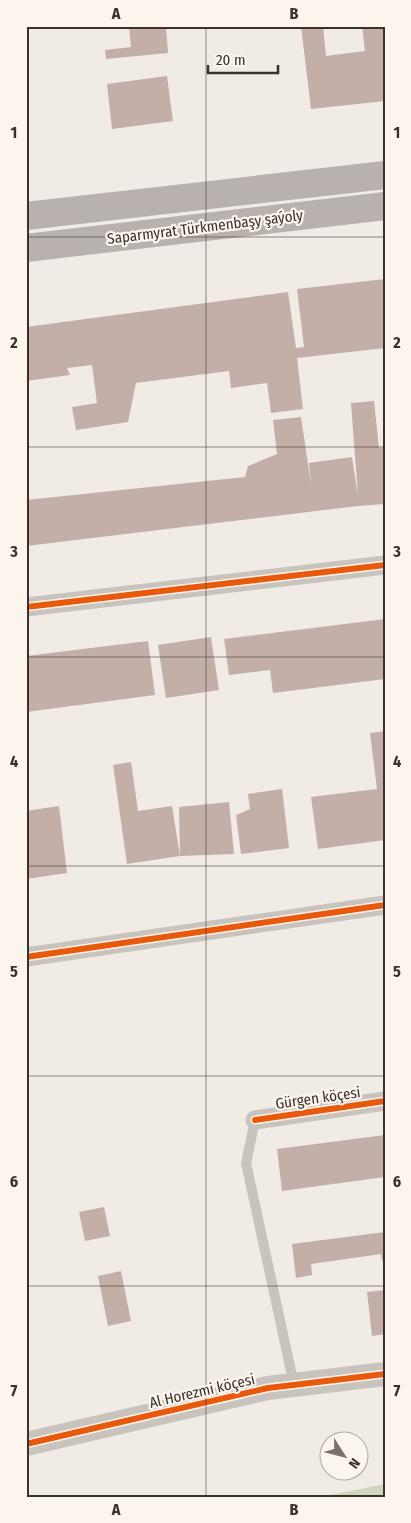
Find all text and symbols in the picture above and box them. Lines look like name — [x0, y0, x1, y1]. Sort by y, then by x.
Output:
text: A — [111, 4, 121, 23]
text: B — [290, 4, 299, 23]
scale bar — [208, 42, 278, 74]
text: 20 m — [216, 51, 246, 69]
text: 1 — [11, 123, 17, 142]
text: 1 — [394, 123, 400, 142]
street label: Saparmyrat Türkmenbaşy şaýoly — [106, 206, 304, 248]
text: 2 — [9, 333, 18, 352]
text: 2 — [392, 333, 401, 352]
text: 3 — [9, 542, 18, 561]
text: 3 — [392, 542, 401, 561]
text: 4 — [10, 752, 18, 771]
text: 4 — [393, 752, 401, 771]
text: 5 — [10, 962, 18, 981]
text: 5 — [393, 962, 401, 981]
street label: Gürgen köçesi — [274, 1083, 362, 1113]
text: 6 — [10, 1172, 18, 1191]
text: 6 — [393, 1172, 401, 1191]
street label: Al Horezmi köçesi — [147, 1370, 257, 1412]
text: 7 — [11, 1381, 18, 1400]
text: 7 — [394, 1381, 401, 1400]
north arrow — [318, 1430, 368, 1480]
text: N — [345, 1455, 363, 1472]
text: A — [111, 1500, 121, 1519]
text: B — [290, 1500, 299, 1519]

